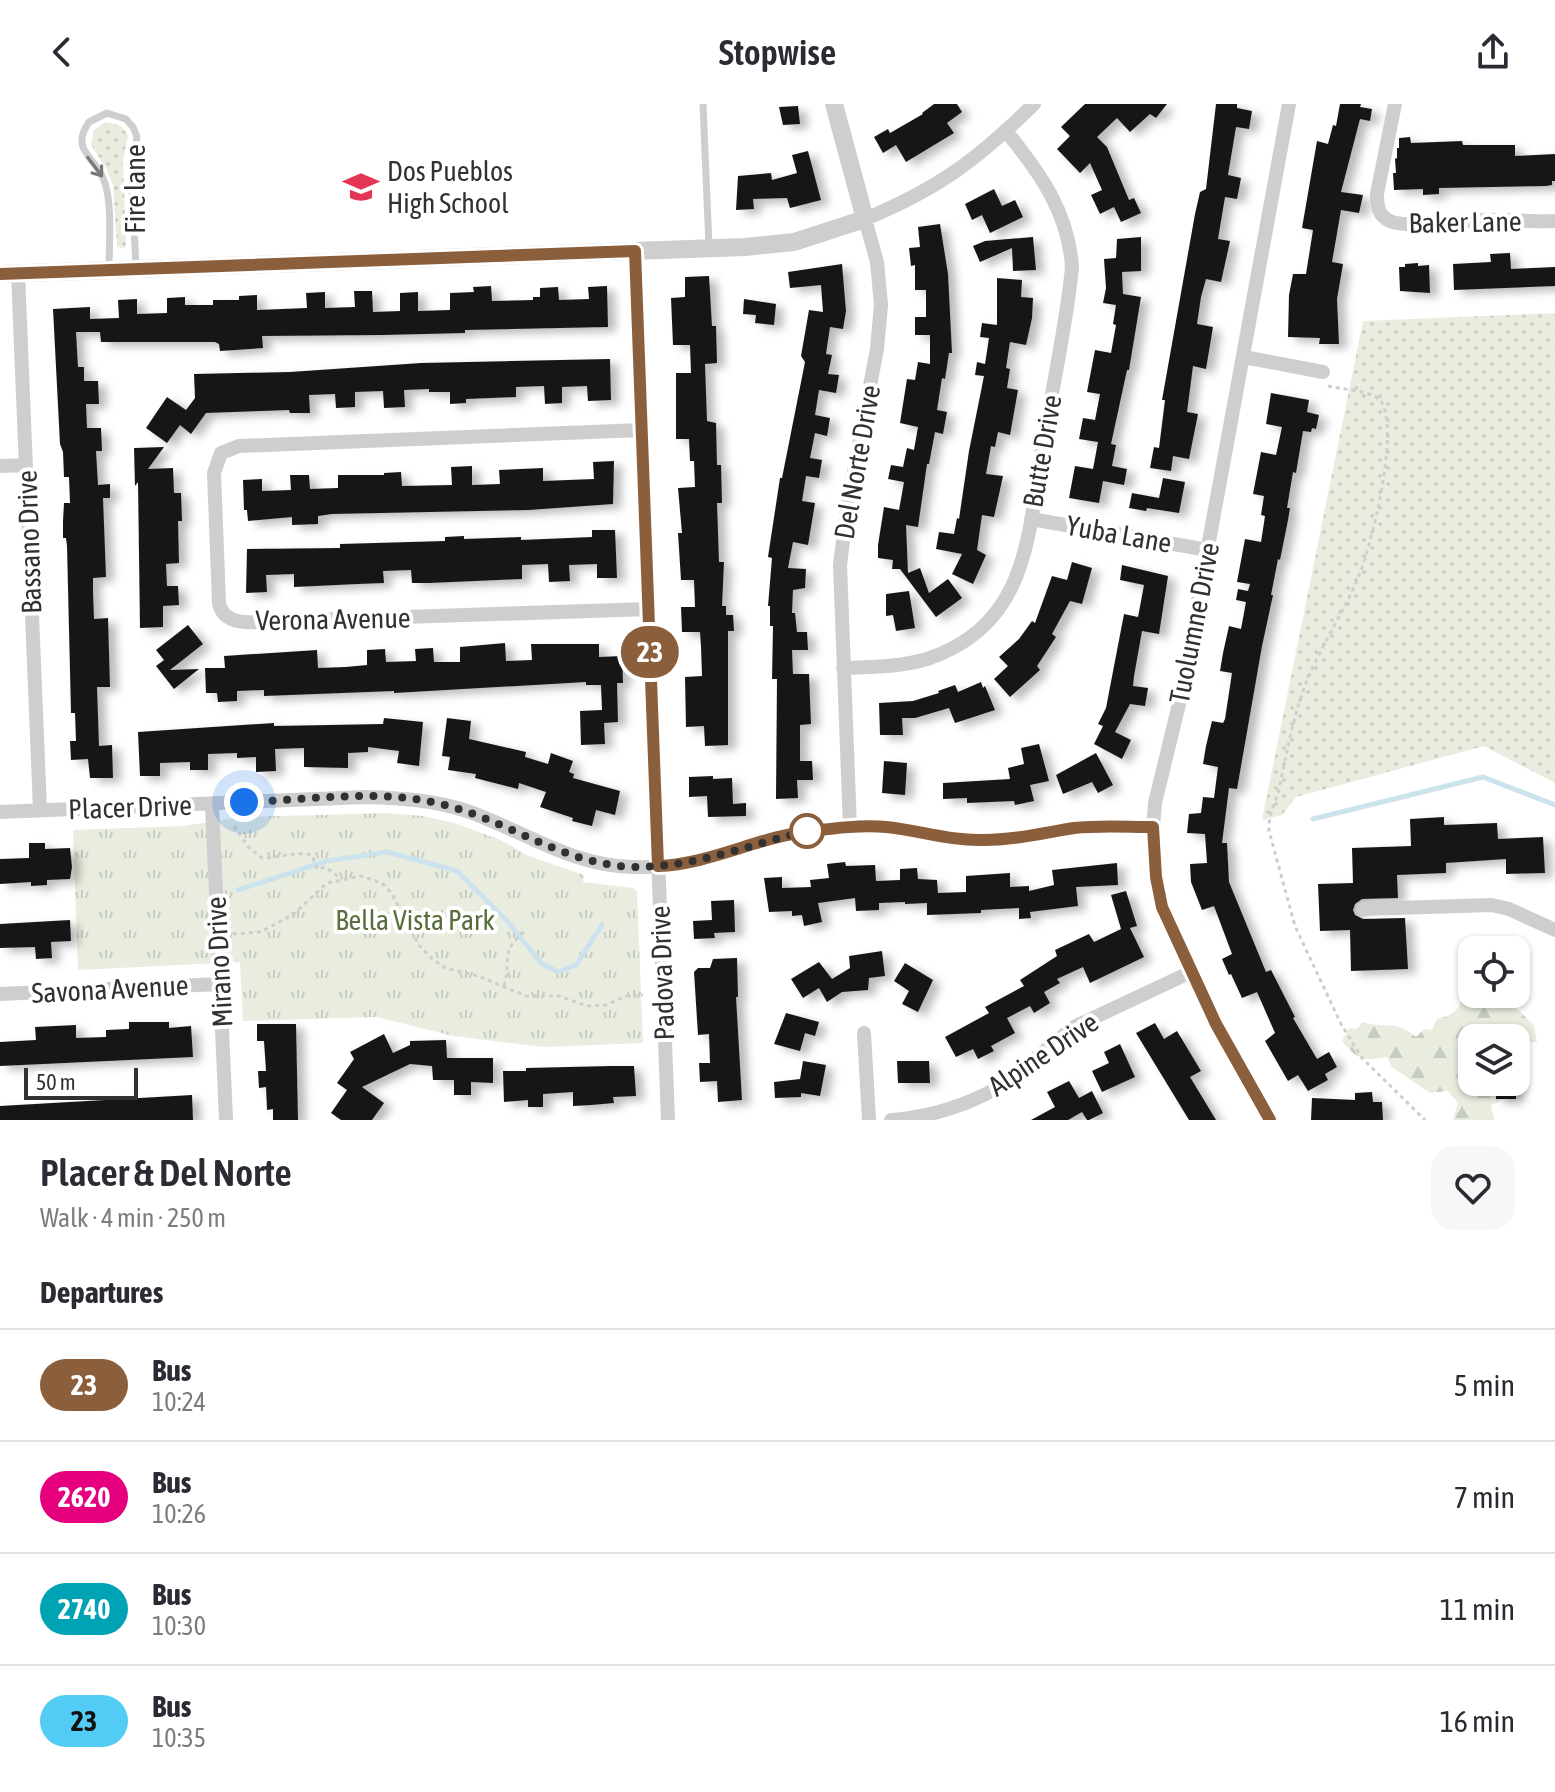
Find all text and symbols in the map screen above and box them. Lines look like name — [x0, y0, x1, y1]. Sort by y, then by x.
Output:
icon: back — [40, 30, 84, 74]
icon: share — [1471, 30, 1515, 74]
text: Stopwise — [719, 31, 836, 73]
street label: Fire lane — [119, 144, 151, 234]
place label: Dos Pueblos High School — [387, 155, 513, 219]
one-way arrow — [87, 156, 104, 177]
school or university icon: Dos Pueblos High School — [342, 168, 380, 206]
street label: Baker Lane — [1408, 205, 1522, 239]
street label: Del Norte Drive — [828, 382, 886, 542]
street label: Butte Drive — [1016, 392, 1068, 510]
street label: Bassano Drive — [10, 469, 48, 615]
street label: Yuba Lane — [1064, 509, 1174, 559]
street label: Tuolumne Drive — [1163, 540, 1225, 706]
street label: Verona Avenue — [255, 602, 411, 636]
line badge: 23 — [614, 626, 686, 678]
text: 23 — [637, 636, 663, 668]
your location — [224, 782, 264, 822]
street label: Placer Drive — [68, 789, 192, 825]
unlabelled marker — [790, 814, 824, 848]
street label: Mirano Drive — [200, 896, 238, 1028]
park label: Bella Vista Park — [335, 904, 495, 936]
street label: Padova Drive — [644, 905, 680, 1041]
map controls — [1458, 936, 1530, 1096]
button: locate — [1458, 936, 1530, 1008]
street label: Savona Avenue — [31, 969, 189, 1009]
street label: Alpine Drive — [982, 1006, 1104, 1102]
button: layers — [1458, 1024, 1530, 1096]
scale bar — [24, 1064, 138, 1100]
text: 50 m — [36, 1069, 76, 1095]
button: heart — [1431, 1146, 1515, 1230]
text: Placer & Del Norte — [40, 1151, 292, 1194]
text: Walk · 4 min · 250 m — [40, 1203, 226, 1233]
text: Departures — [40, 1275, 163, 1309]
text: Bus — [152, 1353, 191, 1387]
text: 5 min — [1454, 1368, 1515, 1402]
text: 23 — [71, 1369, 97, 1401]
text: 10:24 — [152, 1387, 206, 1417]
text: Bus — [152, 1465, 191, 1499]
text: 7 min — [1454, 1480, 1515, 1514]
text: 2620 — [58, 1481, 110, 1513]
text: 10:26 — [152, 1499, 206, 1529]
text: Bus — [152, 1577, 191, 1611]
text: 11 min — [1440, 1592, 1515, 1626]
text: 2740 — [58, 1593, 110, 1625]
text: 10:30 — [152, 1611, 206, 1641]
text: Bus — [152, 1689, 191, 1723]
text: 16 min — [1440, 1704, 1515, 1738]
text: 23 — [71, 1705, 97, 1737]
text: 10:35 — [152, 1723, 206, 1753]

